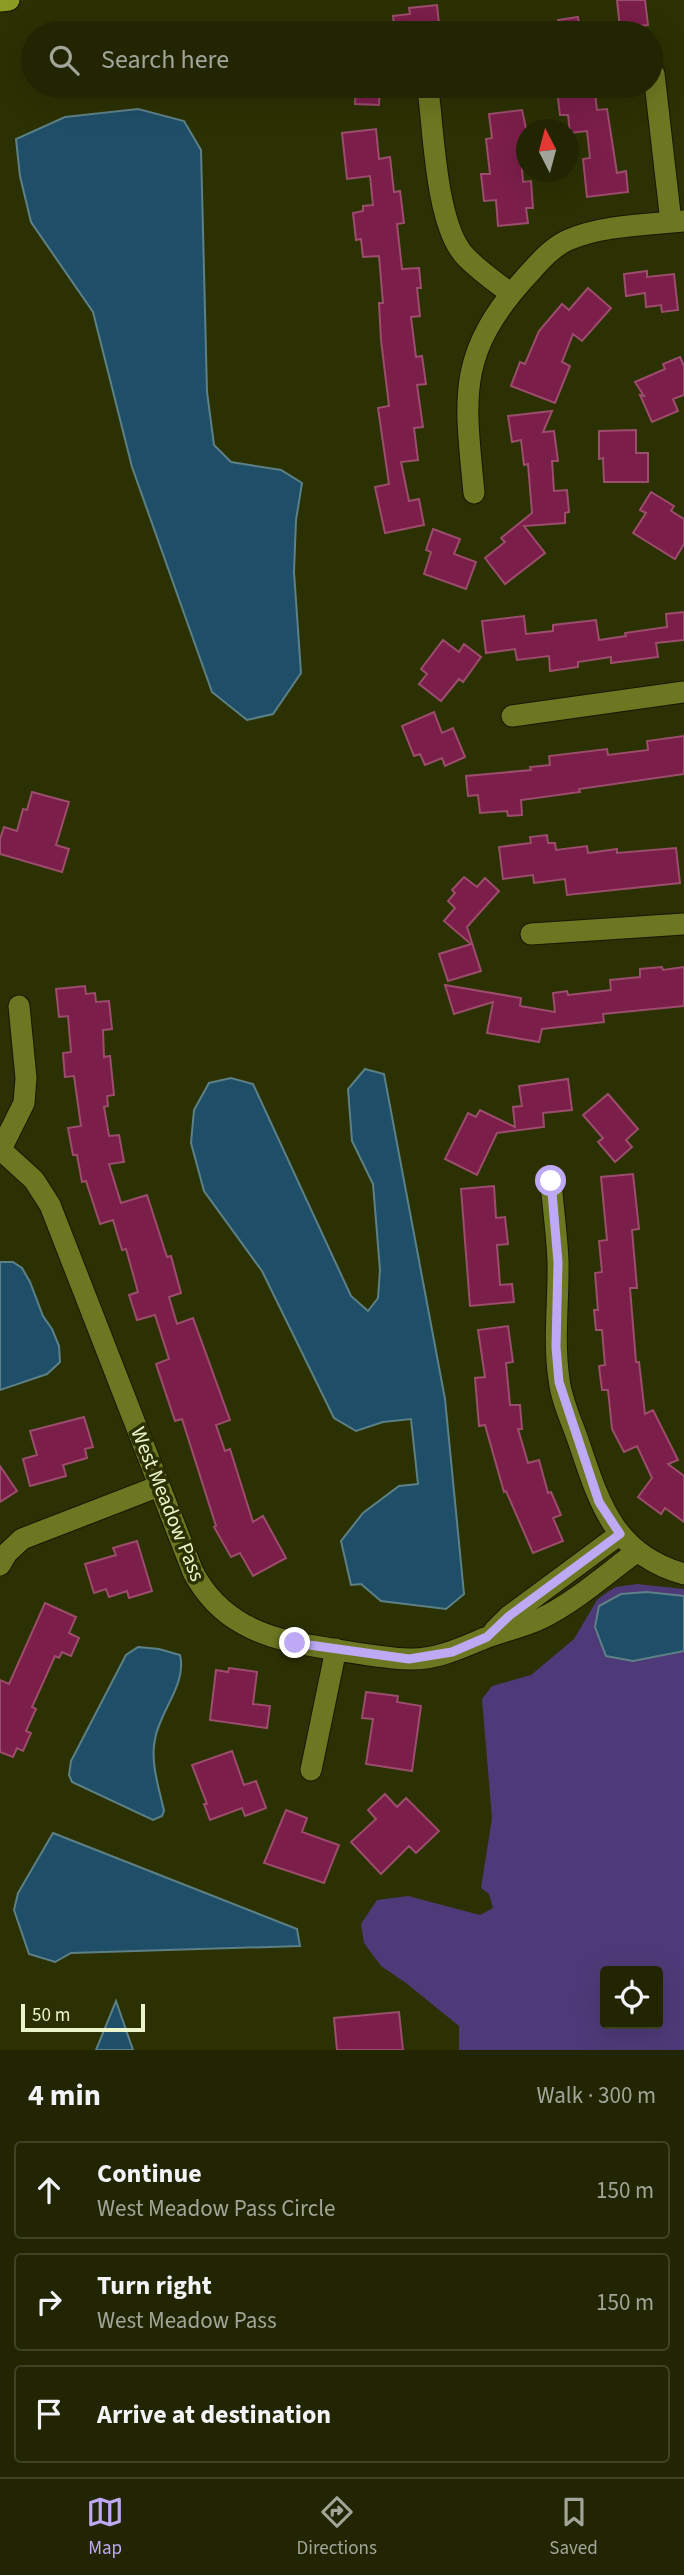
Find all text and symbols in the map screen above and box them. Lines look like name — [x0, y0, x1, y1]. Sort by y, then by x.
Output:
search box — [21, 21, 663, 98]
icon: search — [45, 41, 83, 79]
text: Search here — [101, 41, 229, 78]
north arrow — [516, 119, 579, 182]
route start — [535, 1165, 566, 1196]
street label: West Meadow Pass — [123, 1422, 213, 1586]
route end — [279, 1627, 310, 1658]
map controls — [600, 1966, 663, 2029]
button: locate — [600, 1966, 663, 2029]
scale bar — [21, 2001, 145, 2033]
text: 50 m — [32, 2002, 70, 2029]
text: 4 min — [28, 2074, 101, 2117]
text: Walk · 300 m — [537, 2079, 656, 2112]
text: Continue — [97, 2155, 202, 2192]
icon: ahead — [30, 2171, 68, 2209]
text: 150 m — [596, 2174, 654, 2207]
text: West Meadow Pass Circle — [97, 2192, 336, 2225]
text: Turn right — [97, 2267, 212, 2304]
icon: right — [30, 2283, 68, 2321]
text: 150 m — [596, 2286, 654, 2319]
text: West Meadow Pass — [97, 2304, 277, 2337]
icon: arrive — [30, 2395, 68, 2433]
text: Arrive at destination — [97, 2396, 331, 2433]
tab: Map — [86, 2493, 124, 2562]
tab: Directions — [297, 2493, 377, 2562]
tab: Saved — [549, 2493, 598, 2562]

